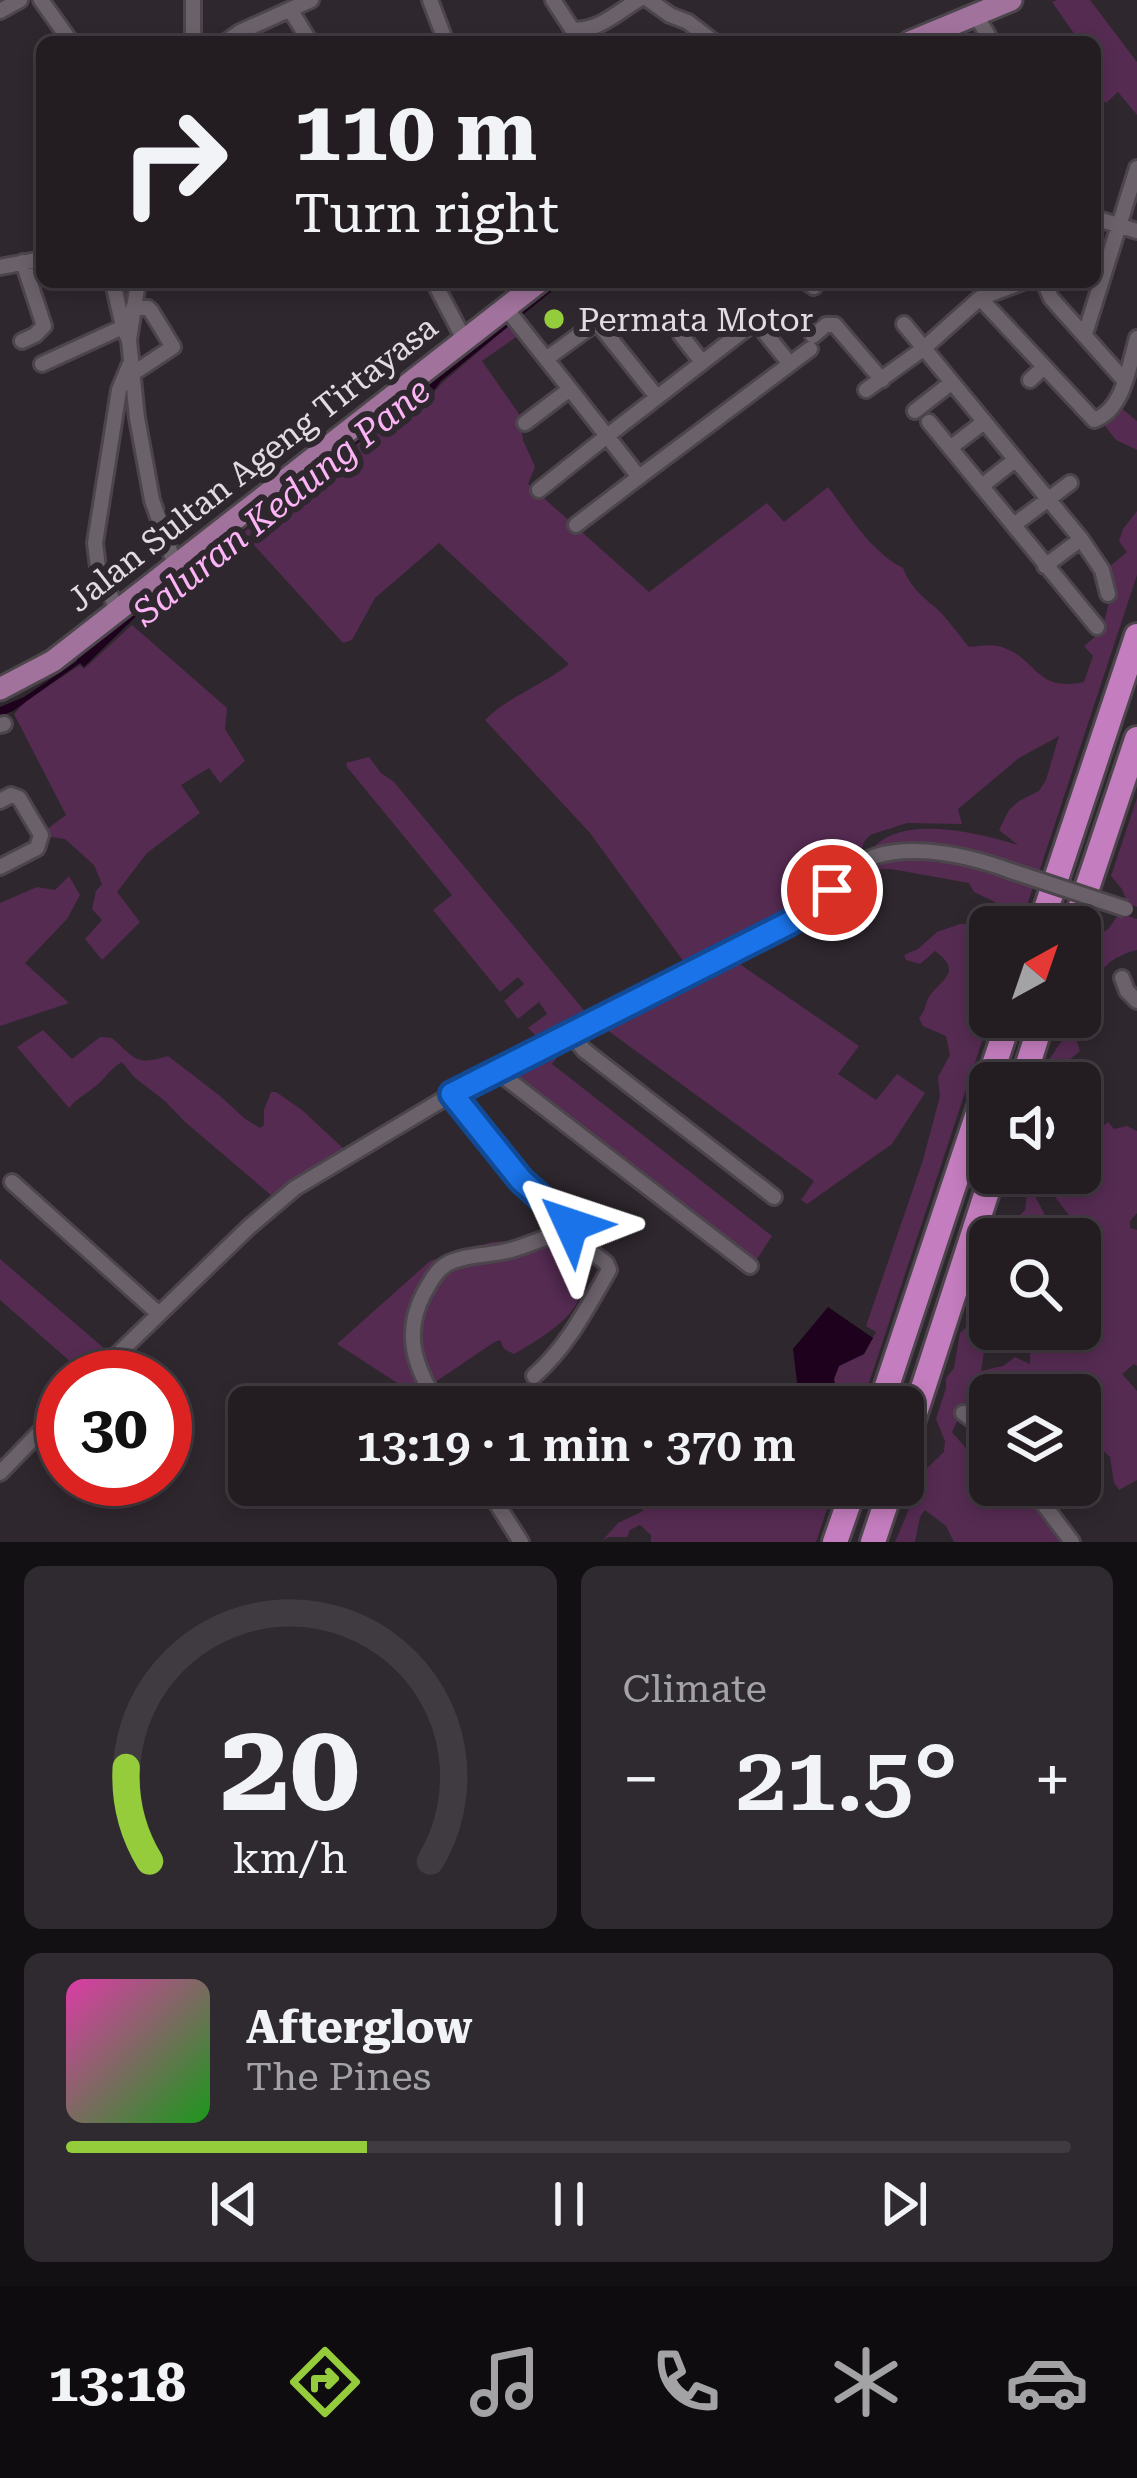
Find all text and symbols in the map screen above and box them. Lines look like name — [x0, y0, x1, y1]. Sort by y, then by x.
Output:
text: 110 m — [294, 82, 537, 180]
icon: right — [96, 84, 252, 240]
text: Turn right — [294, 182, 559, 245]
place label: Permata Motor — [578, 300, 813, 339]
marker: Permata Motor — [541, 306, 567, 332]
street label: Jalan Sultan Ageng Tirtayasa — [60, 307, 445, 620]
water label: Saluran Kedung Pane — [124, 369, 438, 635]
pin — [781, 839, 883, 941]
icon: arrive — [799, 857, 865, 923]
north arrow — [969, 906, 1101, 1038]
map controls — [969, 906, 1101, 1506]
button: sound — [969, 1062, 1101, 1194]
position arrow — [508, 1162, 634, 1288]
button: search — [969, 1218, 1101, 1350]
speed limit sign: 30 — [36, 1350, 192, 1506]
button: layers — [969, 1374, 1101, 1506]
text: 13:19 · 1 min · 370 m — [356, 1419, 796, 1472]
text: Climate — [623, 1666, 767, 1712]
text: 20 — [220, 1694, 360, 1840]
text: 21.5° — [736, 1727, 958, 1832]
text: − — [623, 1741, 659, 1818]
text: + — [1034, 1741, 1071, 1818]
text: km/h — [233, 1832, 348, 1882]
text: Afterglow — [246, 2001, 472, 2054]
text: The Pines — [246, 2054, 431, 2100]
icon: previous — [201, 2171, 267, 2237]
icon: pause — [536, 2171, 602, 2237]
icon: next — [871, 2171, 937, 2237]
icon: directions — [283, 2340, 367, 2424]
icon: music — [463, 2340, 547, 2424]
icon: phone — [644, 2340, 728, 2424]
icon: climate — [824, 2340, 908, 2424]
icon: car — [1005, 2340, 1089, 2424]
text: 13:18 — [48, 2351, 186, 2414]

